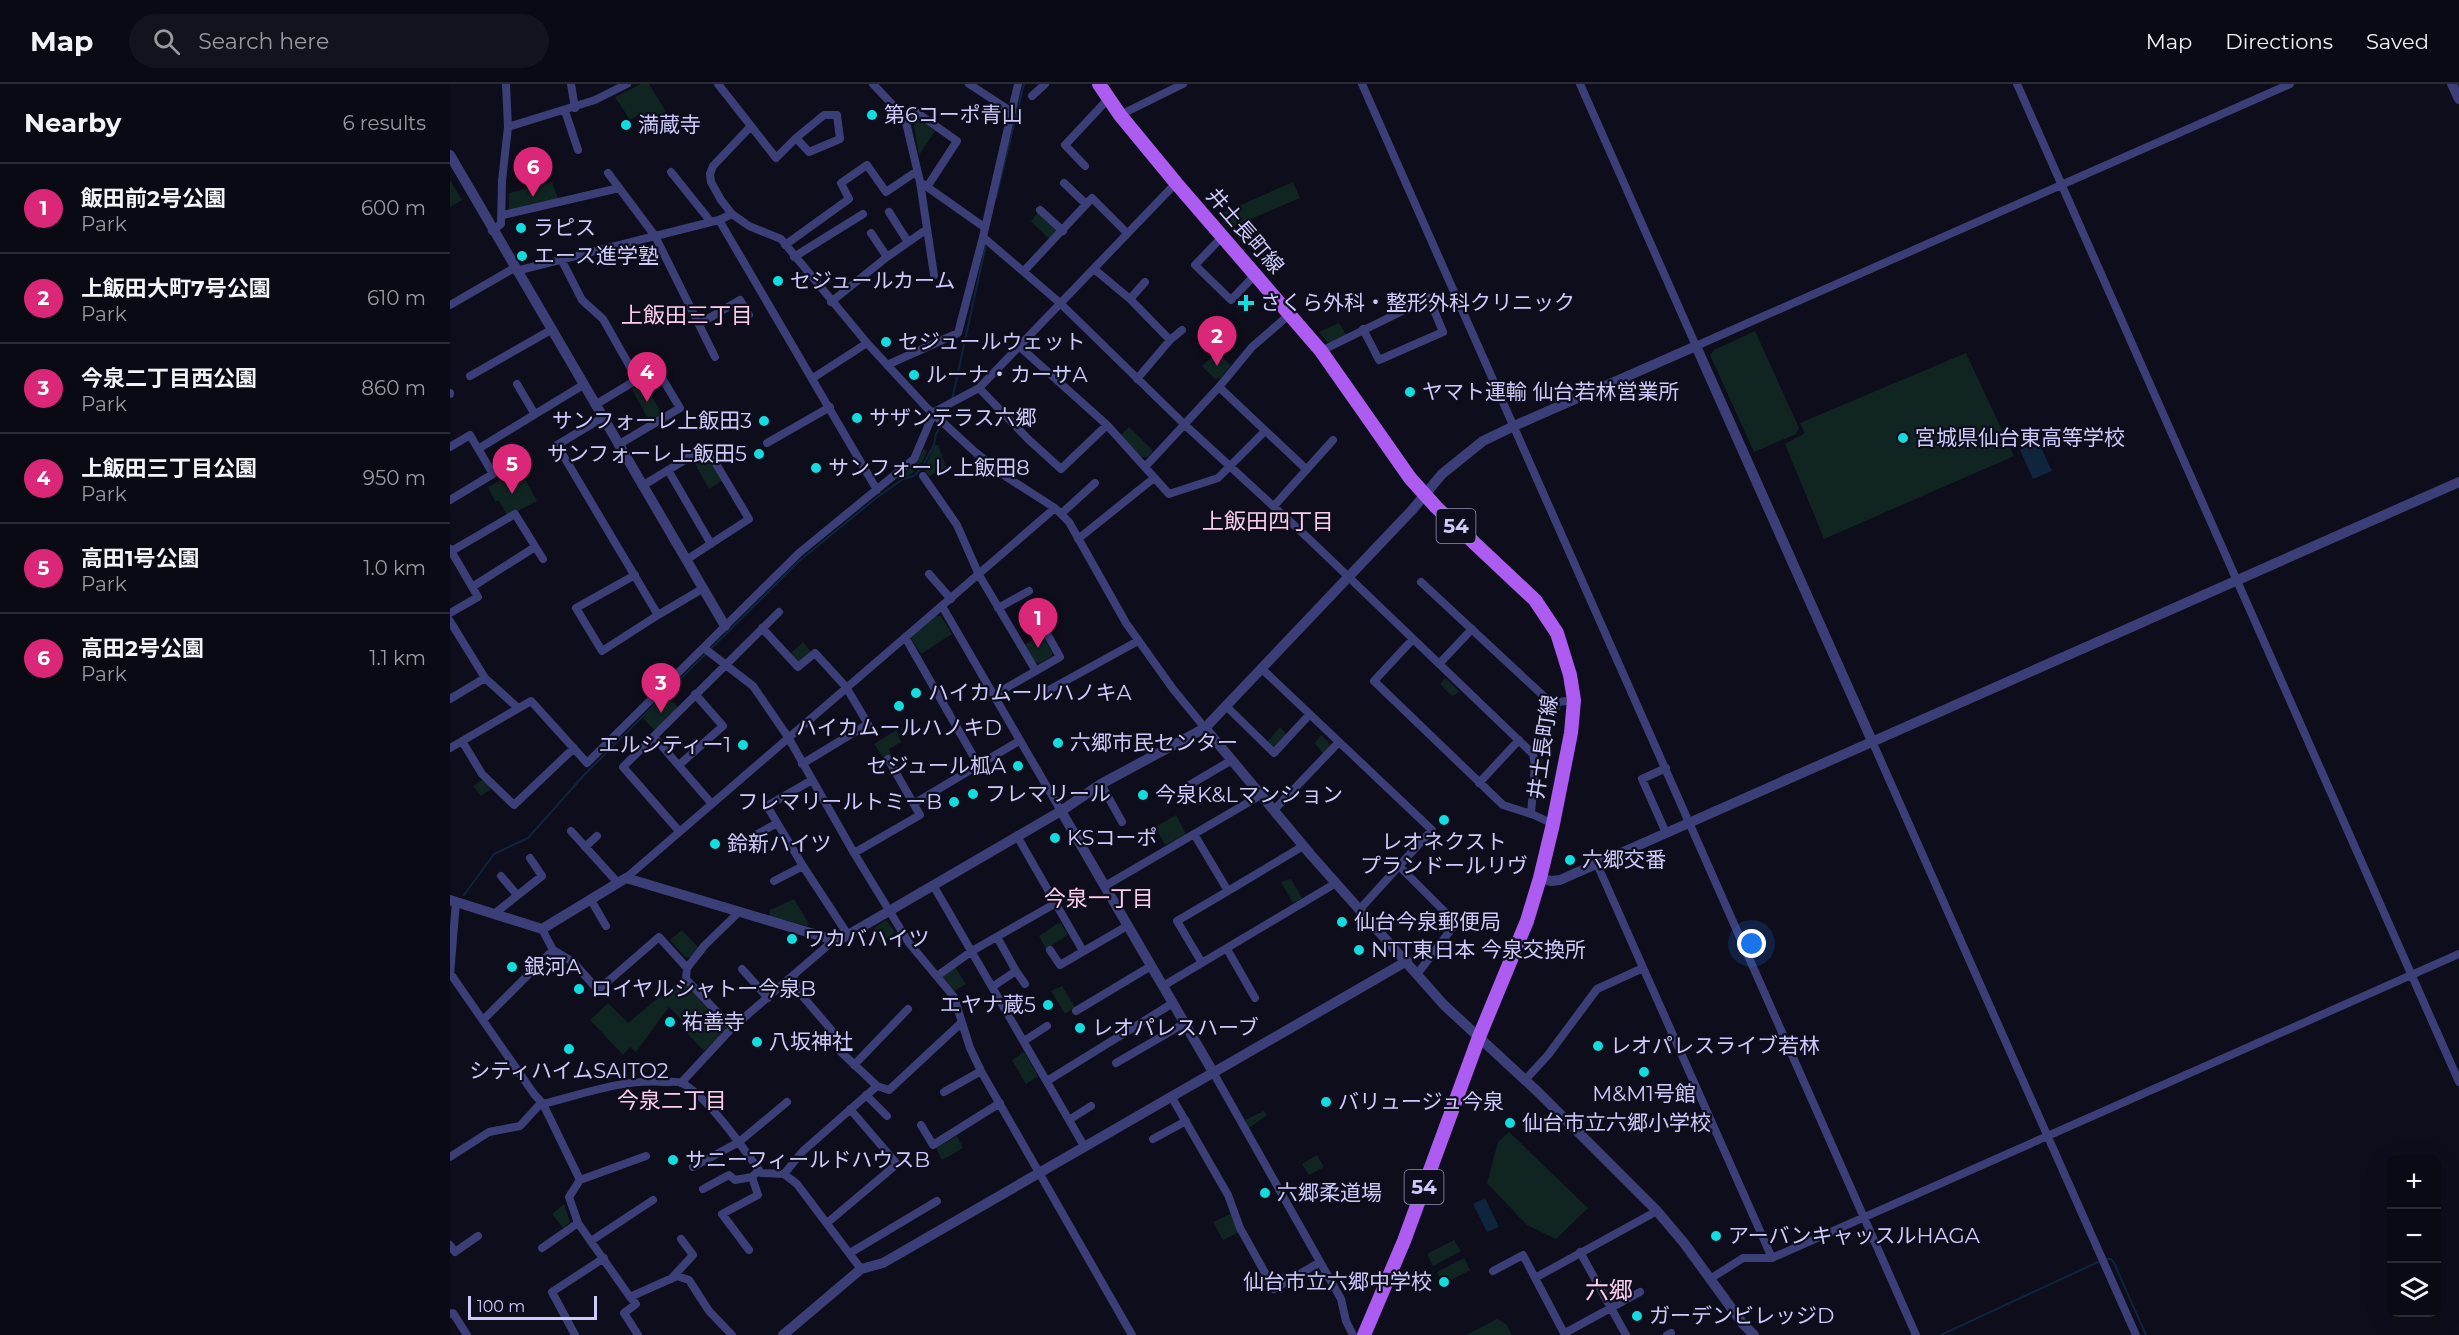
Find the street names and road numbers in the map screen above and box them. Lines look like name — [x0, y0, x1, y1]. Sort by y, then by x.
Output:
street label: 井土長町線 — [1202, 183, 1289, 278]
road number: 54 — [1436, 509, 1476, 543]
street label: 井土長町線 — [1523, 693, 1562, 801]
road number: 54 — [1404, 1170, 1444, 1204]

